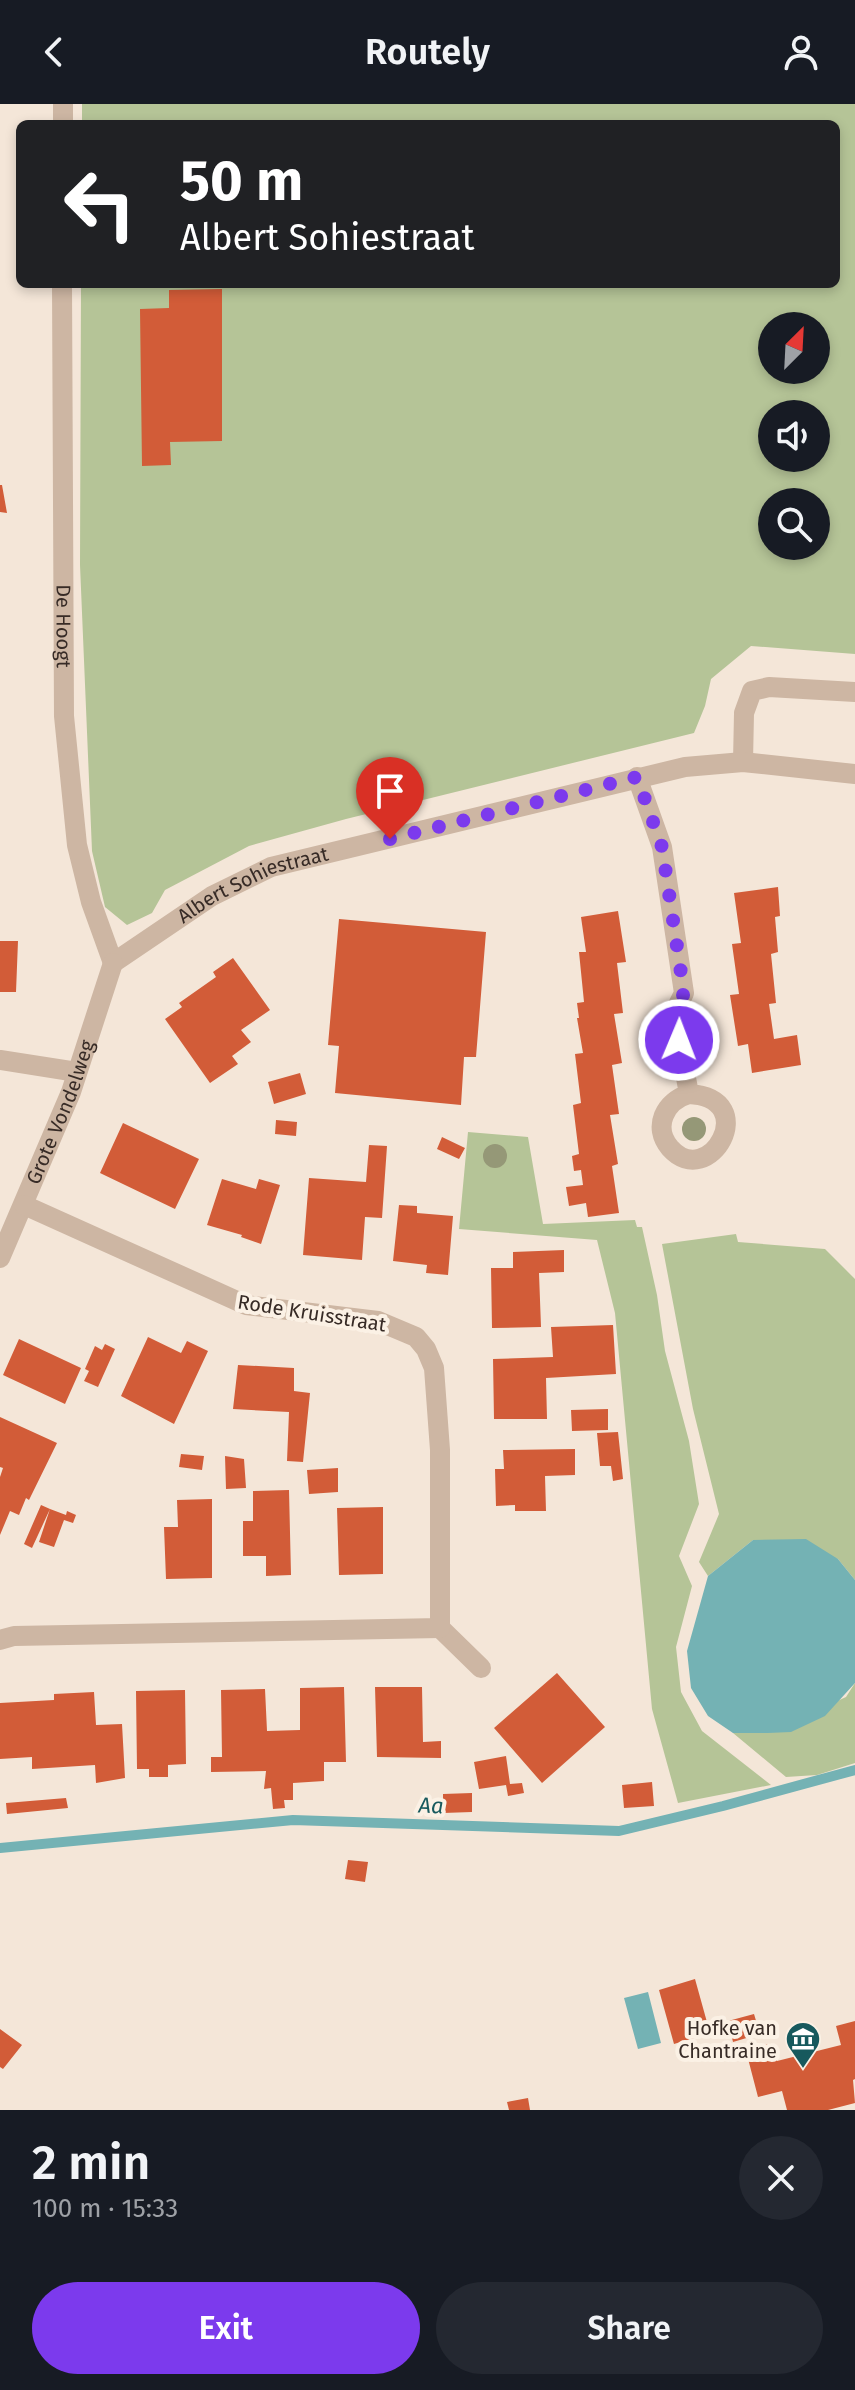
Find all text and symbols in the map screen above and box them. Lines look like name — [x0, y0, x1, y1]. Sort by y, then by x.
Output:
icon: back — [32, 30, 76, 74]
text: Routely — [365, 30, 490, 74]
icon: person — [779, 30, 823, 74]
text: 50 m — [180, 148, 303, 215]
icon: left — [48, 152, 152, 256]
text: Albert Sohiestraat — [180, 216, 475, 260]
north arrow — [758, 312, 830, 384]
map controls — [758, 312, 830, 560]
button: sound — [758, 400, 830, 472]
button: search — [758, 488, 830, 560]
street label: De Hoogt — [51, 584, 76, 669]
pin — [356, 757, 424, 839]
icon: arrive — [368, 769, 412, 813]
street label: Albert Sohiestraat — [173, 841, 332, 928]
position arrow — [637, 998, 721, 1082]
street label: Grote Vondelweg — [21, 1036, 99, 1188]
street label: Rode Kruisstraat — [236, 1289, 389, 1337]
water label: Aa — [417, 1792, 444, 1819]
place label: Hofke van Chantraine — [678, 2016, 777, 2063]
museum icon: Hofke van Chantraine — [784, 2020, 822, 2070]
text: 2 min — [32, 2134, 150, 2192]
button: close — [739, 2136, 823, 2220]
text: 100 m · 15:33 — [32, 2193, 178, 2224]
button: Exit — [32, 2282, 420, 2374]
button: Share — [436, 2282, 823, 2374]

